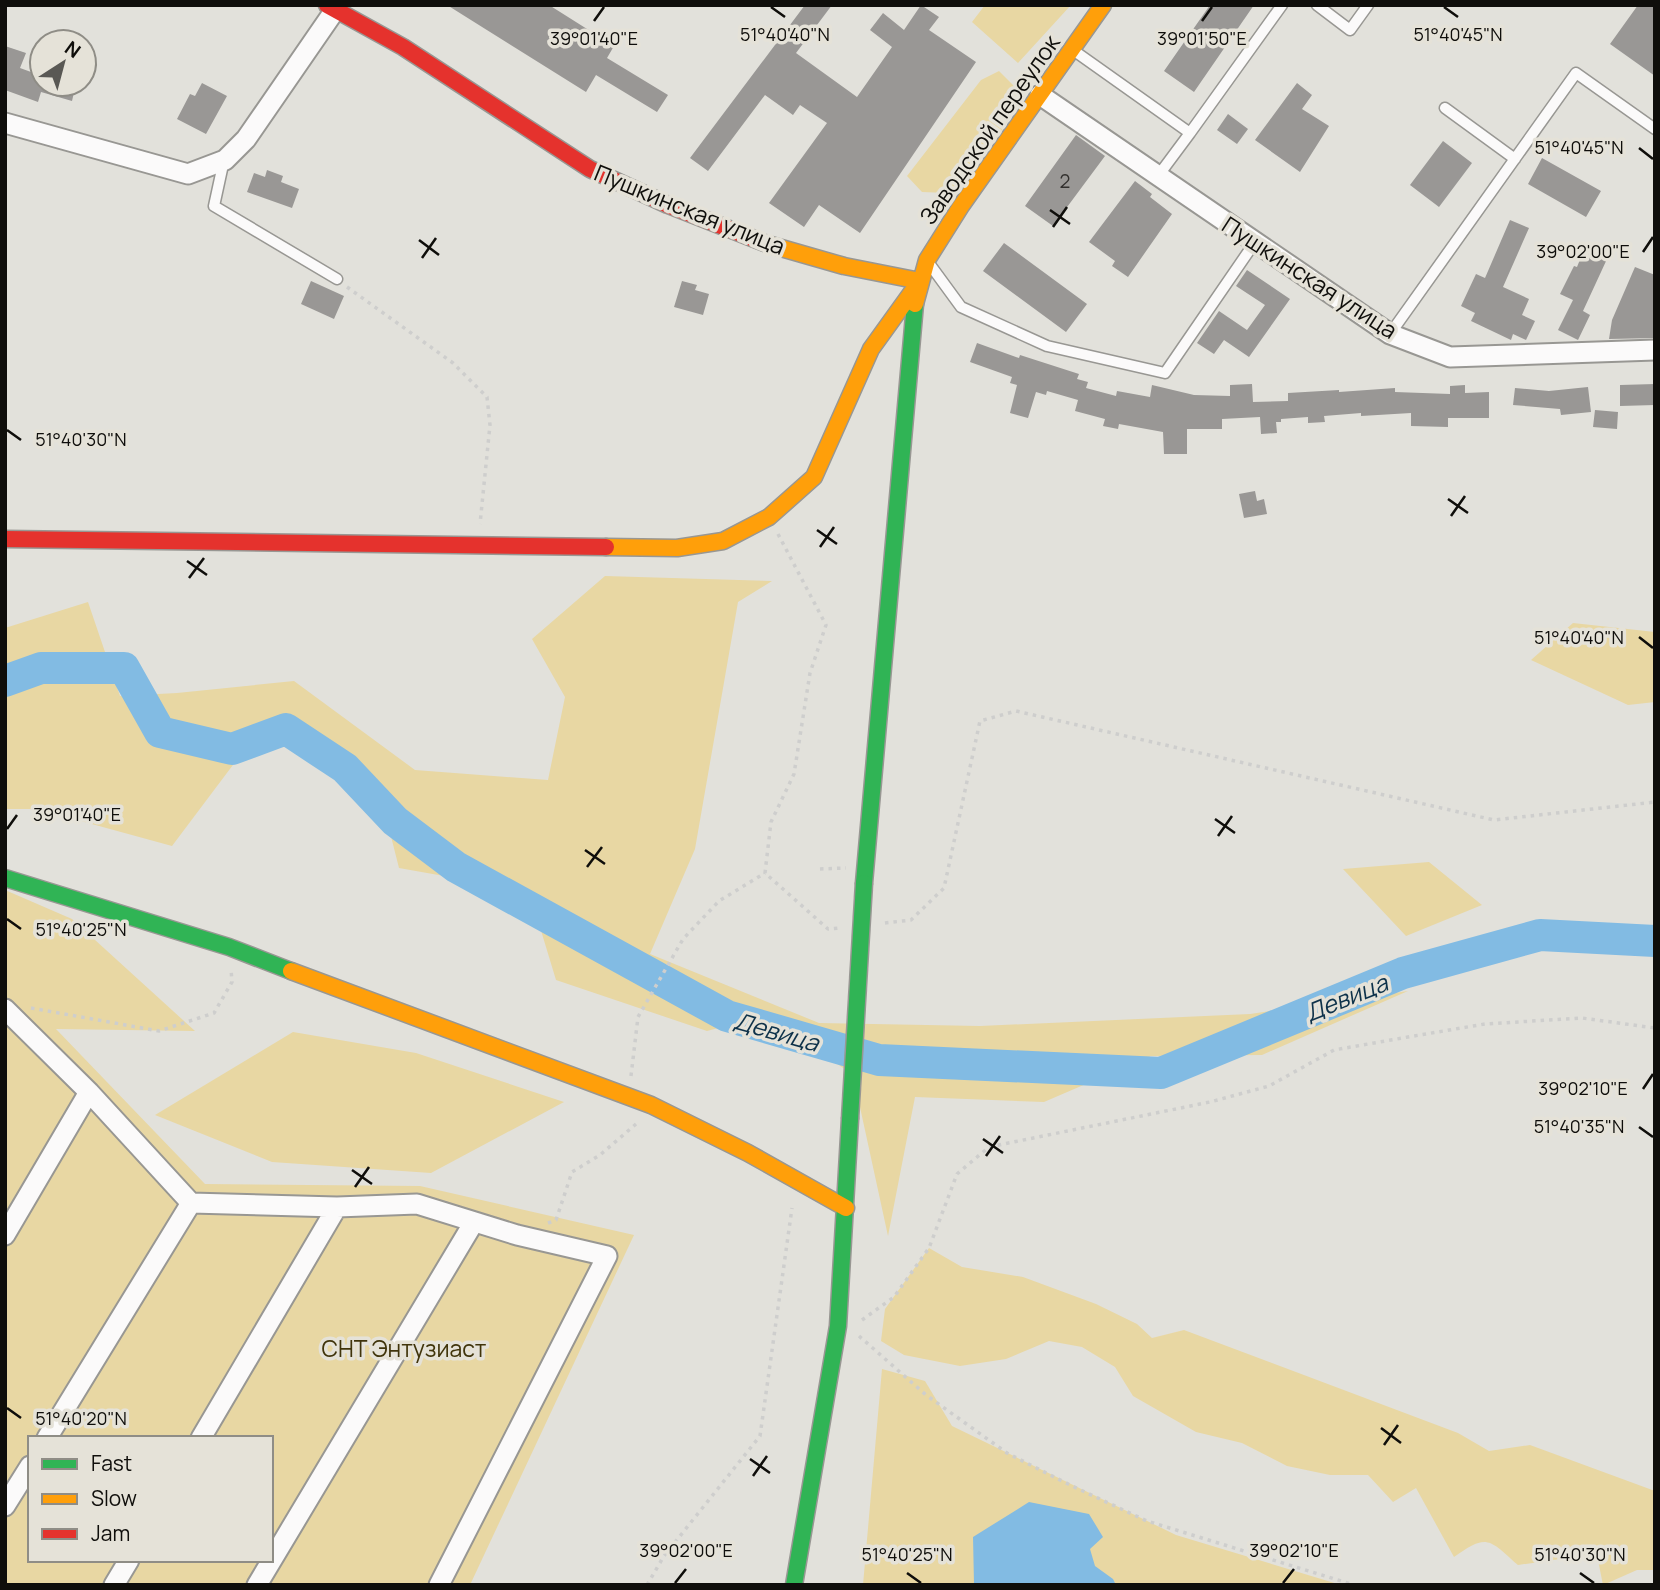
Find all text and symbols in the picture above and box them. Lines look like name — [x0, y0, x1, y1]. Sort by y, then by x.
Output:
text: 51°40'40"N — [740, 22, 830, 46]
text: 51°40'45"N — [1413, 22, 1503, 46]
text: 39°01'40"E — [550, 26, 638, 50]
text: 39°01'50"E — [1157, 26, 1247, 50]
street label: Заводской переулок — [911, 27, 1067, 230]
north arrow — [28, 28, 98, 98]
text: N — [60, 35, 86, 64]
text: 51°40'45"N — [1534, 135, 1624, 159]
street label: Пушкинская улица — [590, 156, 790, 262]
house number: 2 — [1060, 168, 1070, 194]
street label: Пушкинская улица — [1216, 208, 1404, 346]
text: 39°02'00"E — [1536, 239, 1630, 263]
text: 51°40'30"N — [35, 427, 127, 451]
text: 51°40'40"N — [1534, 625, 1624, 649]
text: 39°01'40"E — [33, 802, 121, 826]
text: 51°40'25"N — [36, 917, 126, 941]
water label: Девица — [1300, 965, 1394, 1028]
water label: Девица — [731, 1003, 825, 1059]
text: 39°02'10"E — [1538, 1076, 1628, 1100]
text: 51°40'35"N — [1534, 1114, 1624, 1138]
park label: СНТ Энтузиаст — [322, 1332, 487, 1364]
text: 51°40'20"N — [35, 1406, 127, 1430]
legend — [28, 1436, 273, 1562]
text: Fast — [91, 1449, 132, 1477]
text: Slow — [91, 1484, 137, 1512]
text: Jam — [91, 1519, 130, 1547]
text: 39°02'00"E — [639, 1538, 733, 1562]
text: 39°02'10"E — [1249, 1538, 1339, 1562]
text: 51°40'25"N — [862, 1542, 952, 1566]
text: 51°40'30"N — [1534, 1542, 1626, 1566]

